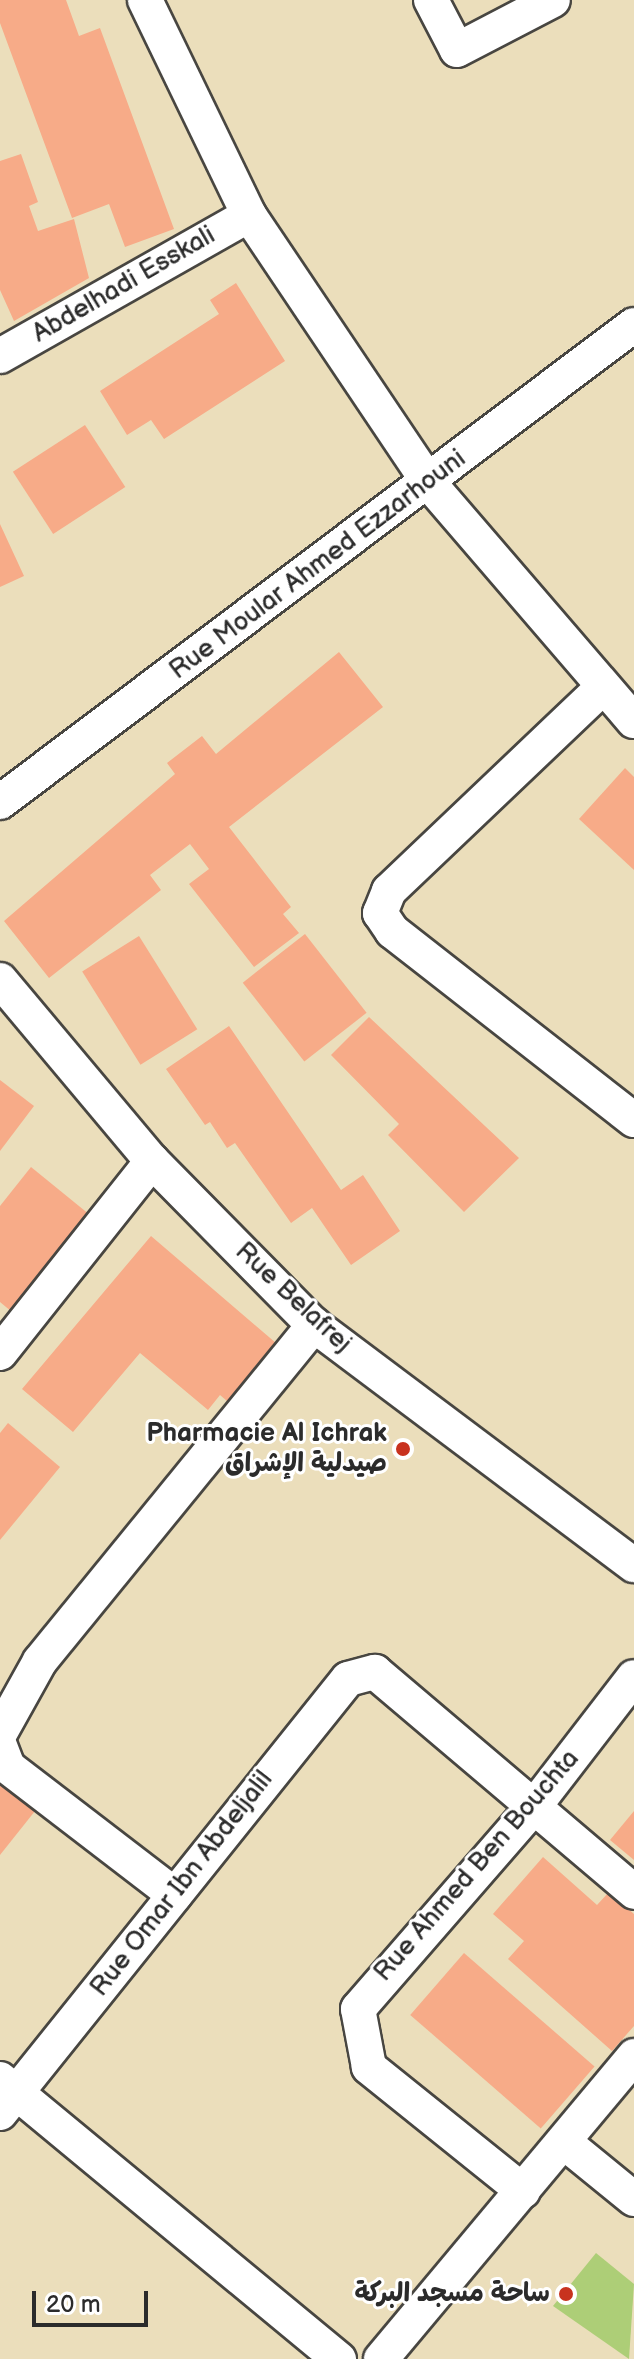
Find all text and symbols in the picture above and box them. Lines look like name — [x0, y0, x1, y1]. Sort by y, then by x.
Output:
street label: Abdelhadi Esskali — [27, 220, 221, 350]
street label: Rue Moular Ahmed Ezzarhouni — [164, 443, 472, 687]
street label: Rue Belafrej — [228, 1236, 358, 1360]
place label: Pharmacie Al Ichrak صيدلية الإشراق — [147, 1418, 387, 1480]
marker: Pharmacie Al Ichrak صيدلية الإشراق — [394, 1440, 412, 1458]
street label: Rue Ahmed Ben Bouchta — [368, 1744, 586, 1988]
street label: Rue Omar Ibn Abdeljalil — [84, 1765, 280, 2003]
scale bar — [36, 2275, 152, 2325]
place label: ساحة مسجد البركة — [355, 2278, 550, 2310]
marker: ساحة مسجد البركة — [557, 2285, 575, 2303]
text: 20 m — [46, 2290, 101, 2319]

